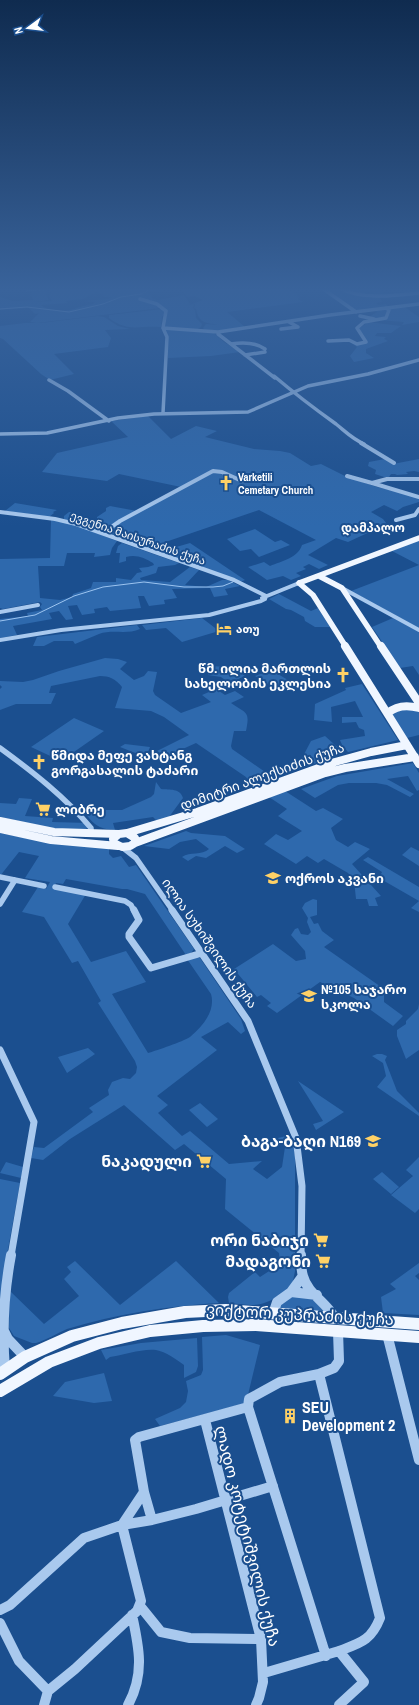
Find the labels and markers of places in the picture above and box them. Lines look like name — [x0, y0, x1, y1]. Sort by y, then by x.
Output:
place label: Varketili Cemetary Church — [238, 470, 313, 497]
church icon: Varketili Cemetary Church — [217, 474, 235, 492]
hotel icon: ათუ — [215, 620, 233, 638]
place label: ათუ — [236, 622, 259, 636]
place label: წმ. ილია მართლის სახელობის ეკლესია — [184, 660, 331, 692]
church icon: წმ. ილია მართლის სახელობის ეკლესია — [334, 666, 352, 684]
place label: წმიდა მეფე ვახტანგ გორგასალის ტაძარი — [51, 747, 198, 779]
church icon: წმიდა მეფე ვახტანგ გორგასალის ტაძარი — [30, 753, 48, 771]
supermarket icon: ლიბრე — [34, 800, 52, 818]
place label: ლიბრე — [55, 801, 105, 818]
school or university icon: ოქროს აკვანი — [264, 869, 282, 887]
place label: ოქროს აკვანი — [285, 870, 384, 887]
place label: №105 საჯარო სკოლა — [321, 981, 407, 1013]
school or university icon: №105 საჯარო სკოლა — [300, 987, 318, 1005]
place label: ბაგა-ბაღი N169 — [241, 1130, 361, 1152]
school or university icon: ბაგა-ბაღი N169 — [364, 1132, 382, 1150]
place label: ნაკადული — [101, 1150, 192, 1172]
supermarket icon: ნაკადული — [195, 1152, 213, 1170]
place label: ორი ნაბიჯი — [210, 1229, 309, 1251]
supermarket icon: ორი ნაბიჯი — [312, 1231, 330, 1249]
place label: მადაგონი — [225, 1250, 311, 1272]
supermarket icon: მადაგონი — [314, 1252, 332, 1270]
place label: SEU Development 2 — [302, 1396, 395, 1436]
building icon: SEU Development 2 — [281, 1407, 299, 1425]

